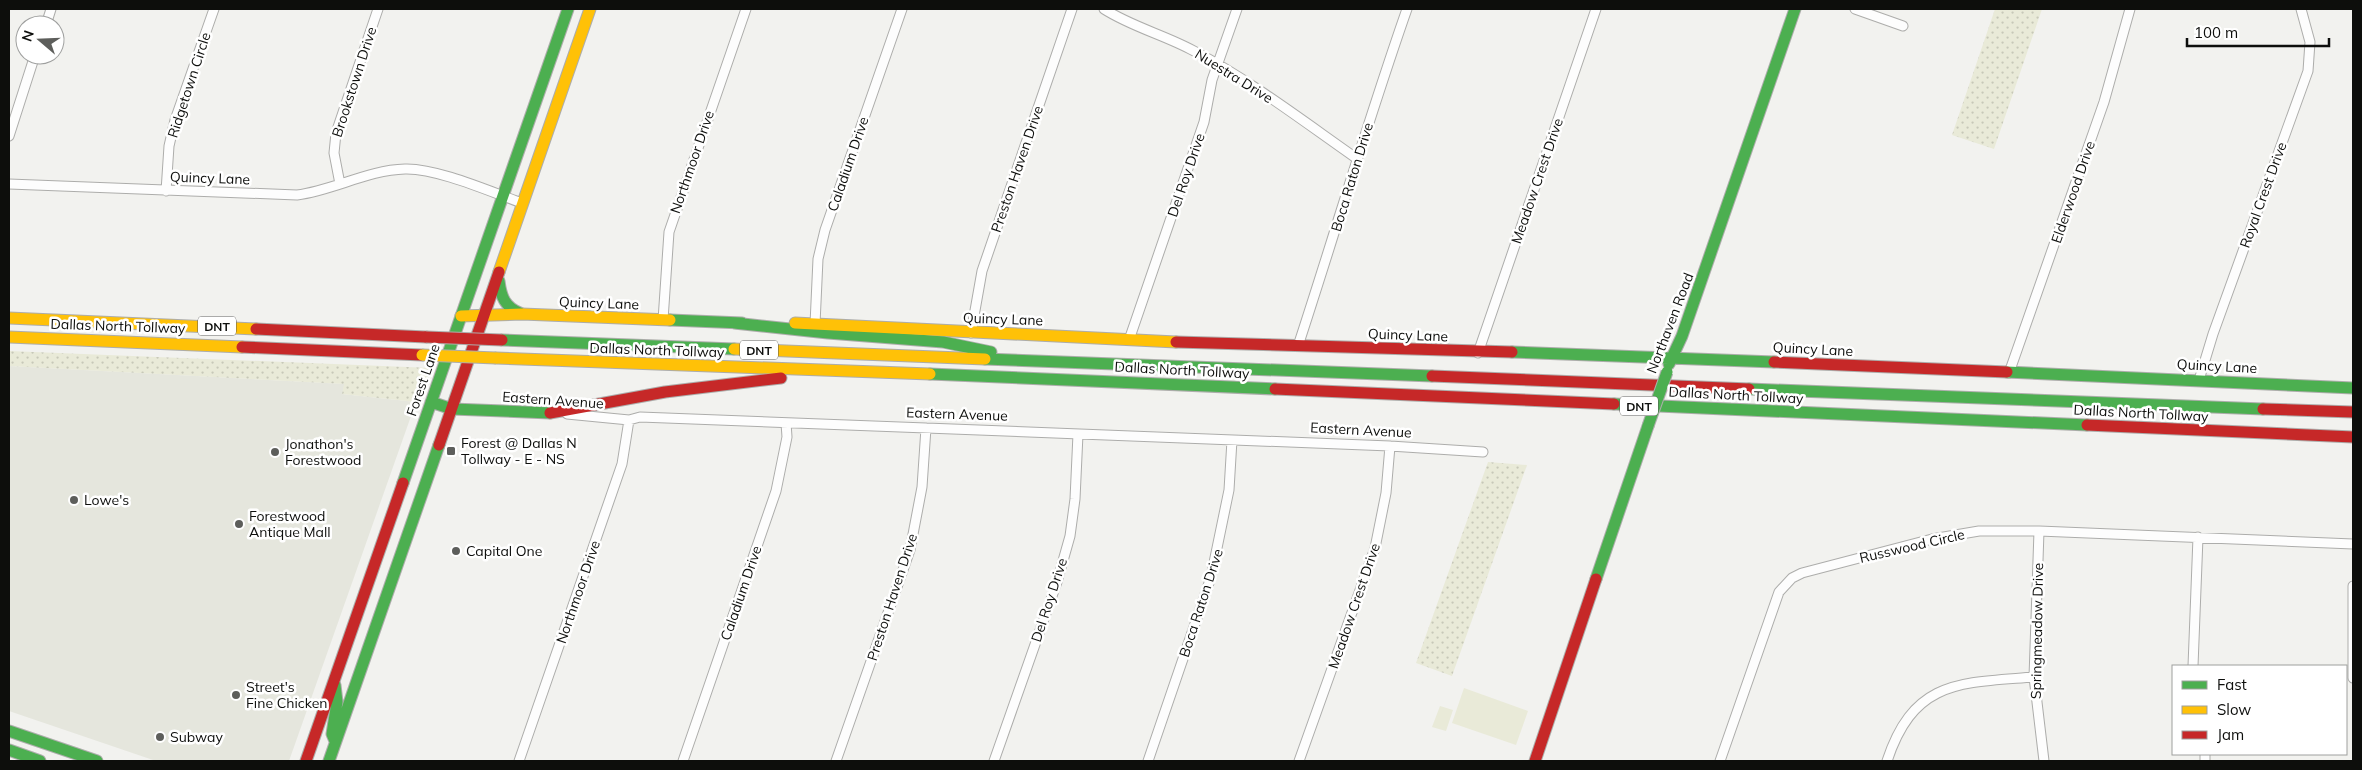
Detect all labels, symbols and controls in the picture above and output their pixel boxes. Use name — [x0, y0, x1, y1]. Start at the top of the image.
north arrow — [15, 15, 65, 65]
scale bar — [2187, 15, 2330, 47]
text: 100 m — [2194, 23, 2238, 42]
street label: Brookstown Drive — [328, 25, 380, 139]
text: N — [17, 28, 38, 44]
street label: Ridgetown Circle — [163, 30, 215, 140]
street label: Nuestra Drive — [1192, 45, 1276, 107]
street label: Preston Haven Drive — [987, 103, 1047, 235]
street label: Northmoor Drive — [666, 108, 718, 216]
street label: Caladium Drive — [823, 114, 873, 214]
street label: Meadow Crest Drive — [1507, 116, 1567, 246]
street label: Boca Raton Drive — [1327, 120, 1377, 234]
street label: Del Roy Drive — [1163, 131, 1209, 219]
street label: Elderwood Drive — [2047, 138, 2099, 246]
street label: Royal Crest Drive — [2235, 140, 2291, 250]
street label: Quincy Lane — [170, 168, 250, 188]
street label: Northaven Road — [1643, 270, 1697, 376]
street label: Quincy Lane — [559, 293, 639, 313]
street label: Quincy Lane — [963, 309, 1043, 329]
street label: Dallas North Tollway — [50, 315, 186, 337]
road number: DNT — [198, 316, 236, 336]
street label: Quincy Lane — [1368, 325, 1448, 345]
street label: Quincy Lane — [1772, 338, 1854, 360]
street label: Dallas North Tollway — [589, 339, 725, 361]
road number: DNT — [740, 340, 778, 360]
street label: Forest Lane — [402, 341, 444, 419]
street label: Quincy Lane — [2176, 355, 2258, 377]
street label: Dallas North Tollway — [1114, 357, 1250, 383]
street label: Dallas North Tollway — [1668, 382, 1804, 408]
street label: Eastern Avenue — [502, 387, 604, 413]
road number: DNT — [1620, 396, 1658, 416]
street label: Dallas North Tollway — [2073, 400, 2209, 426]
street label: Eastern Avenue — [906, 403, 1008, 425]
street label: Eastern Avenue — [1310, 418, 1412, 442]
place label: Forest @ Dallas N Tollway - E - NS — [461, 434, 577, 468]
place label: Jonathon's Forestwood — [285, 435, 362, 469]
marker: Forest @ Dallas N Tollway - E - NS — [445, 445, 457, 457]
marker: Jonathon's Forestwood — [269, 446, 281, 458]
place label: Lowe's — [84, 491, 129, 509]
marker: Lowe's — [68, 494, 80, 506]
place label: Forestwood Antique Mall — [249, 507, 331, 541]
marker: Forestwood Antique Mall — [233, 518, 245, 530]
street label: Russwood Circle — [1858, 525, 1966, 567]
street label: Preston Haven Drive — [863, 531, 921, 663]
street label: Northmoor Drive — [552, 538, 604, 646]
street label: Meadow Crest Drive — [1324, 541, 1384, 671]
place label: Capital One — [466, 542, 542, 560]
street label: Caladium Drive — [716, 543, 766, 643]
marker: Capital One — [450, 545, 462, 557]
street label: Boca Raton Drive — [1175, 546, 1227, 660]
street label: Del Roy Drive — [1027, 556, 1071, 644]
street label: Springmeadow Drive — [2027, 563, 2047, 699]
legend — [2172, 665, 2347, 755]
text: Fast — [2217, 675, 2247, 694]
place label: Street's Fine Chicken — [246, 678, 328, 712]
marker: Street's Fine Chicken — [230, 689, 242, 701]
text: Slow — [2217, 700, 2251, 719]
text: Jam — [2217, 725, 2244, 744]
place label: Subway — [170, 728, 223, 746]
marker: Subway — [154, 731, 166, 743]

